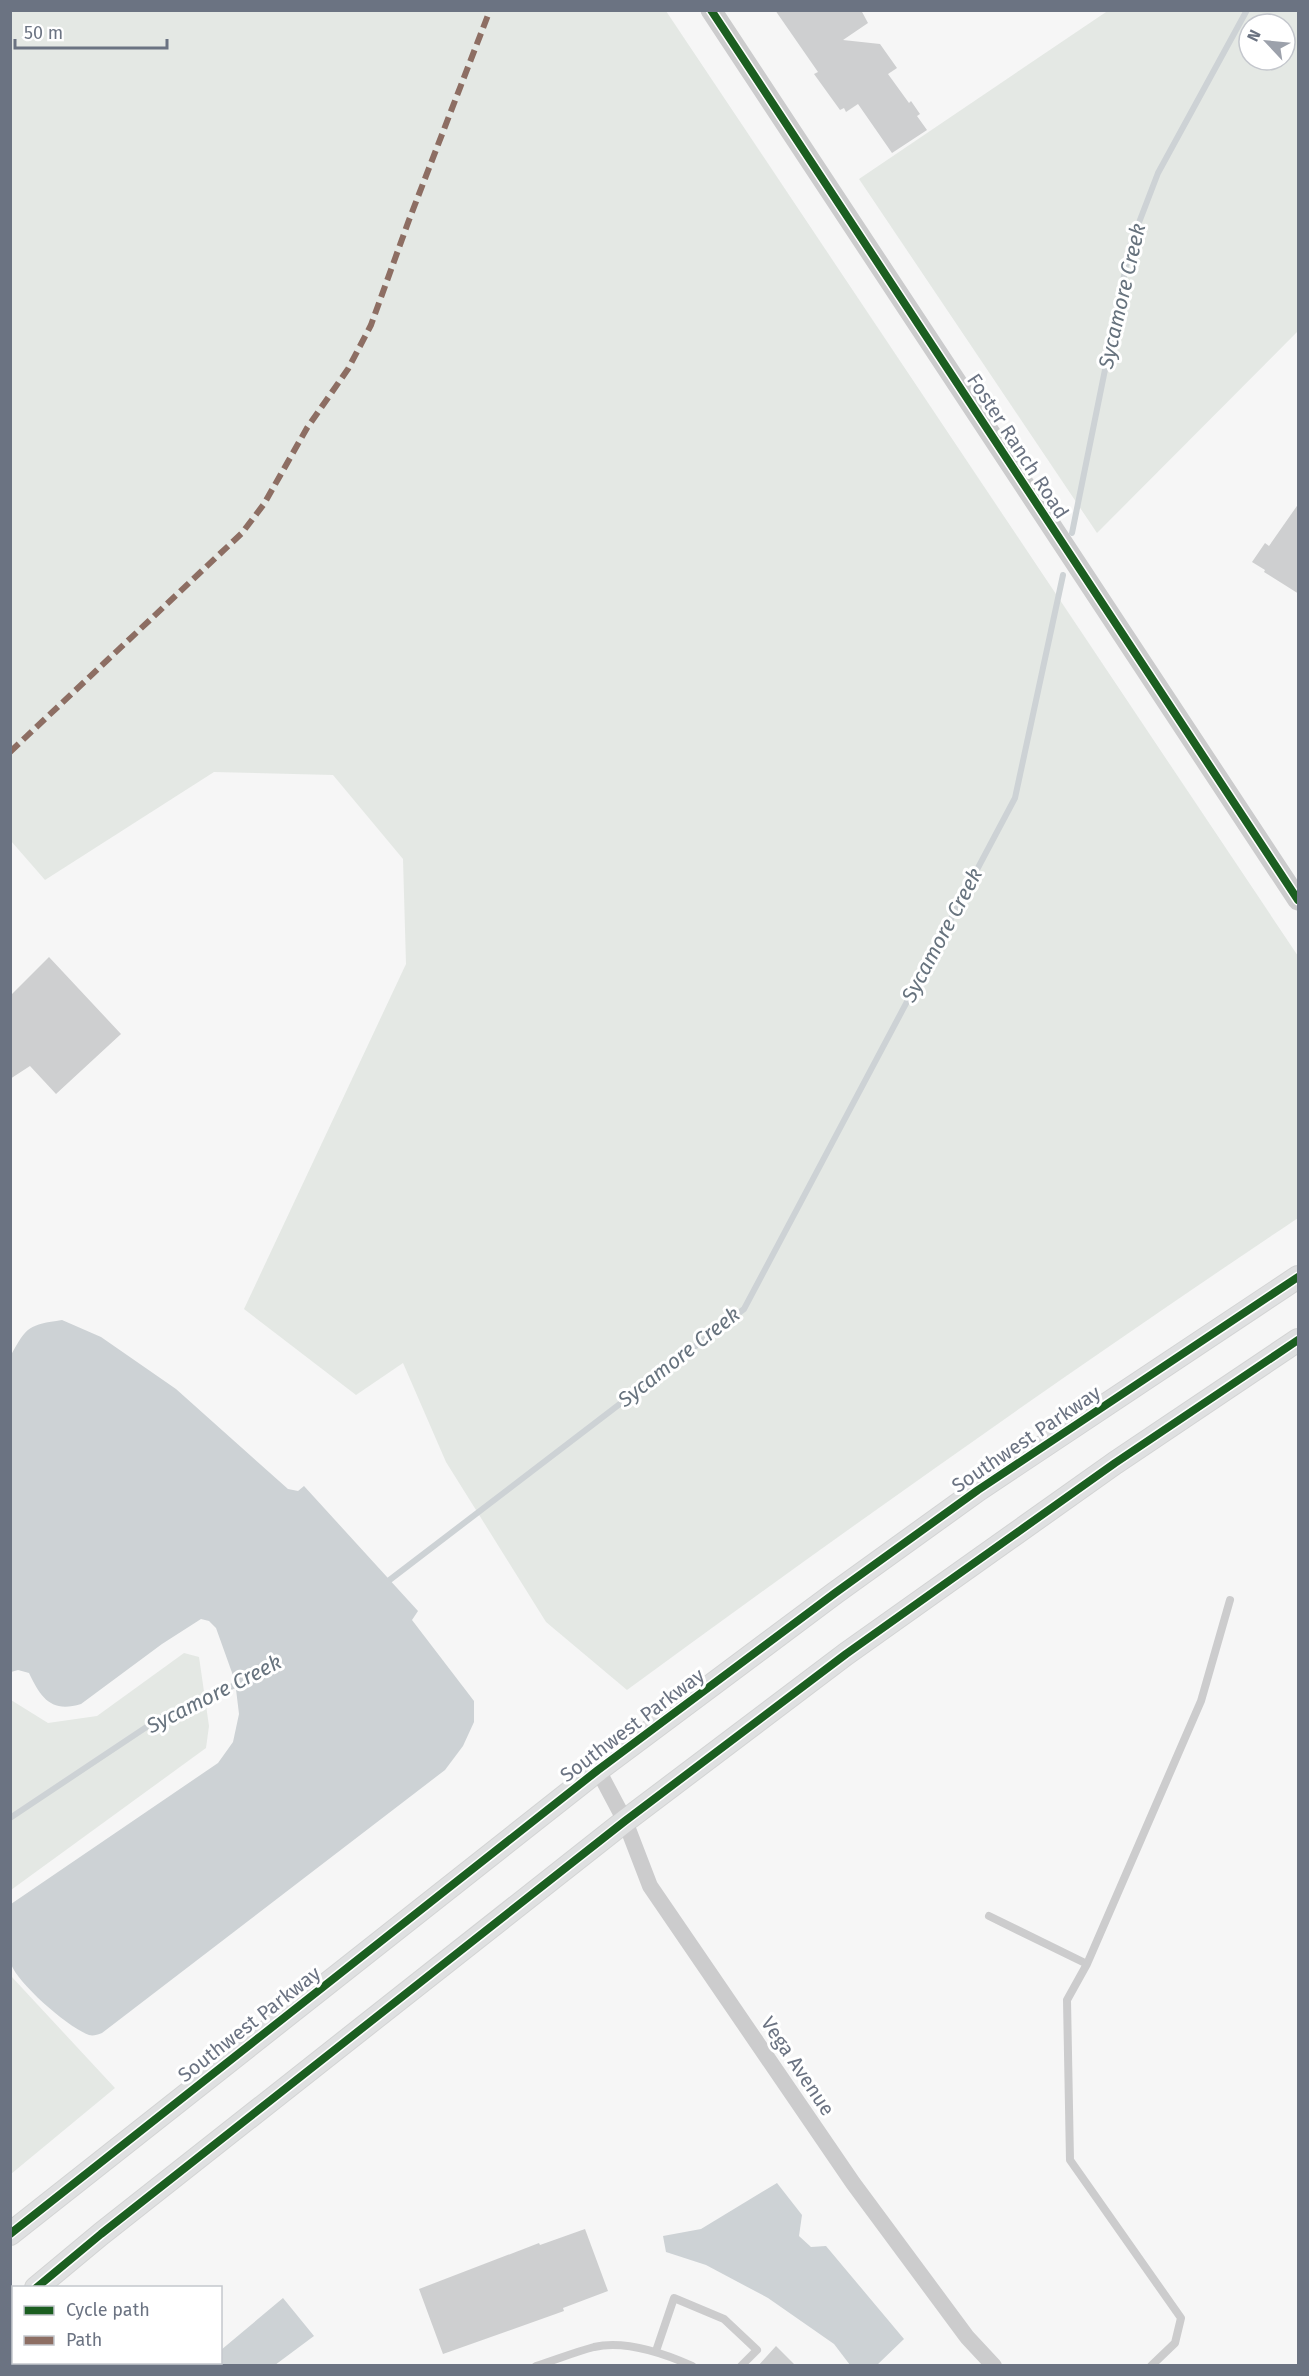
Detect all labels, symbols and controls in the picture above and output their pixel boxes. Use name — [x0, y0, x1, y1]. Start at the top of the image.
scale bar — [15, 12, 166, 50]
north arrow — [1237, 12, 1297, 72]
text: 50 m — [24, 22, 63, 44]
text: N — [1243, 27, 1265, 45]
water label: Sycamore Creek — [1092, 221, 1151, 372]
street label: Foster Ranch Road — [962, 369, 1074, 523]
water label: Sycamore Creek — [895, 864, 988, 1007]
water label: Sycamore Creek — [612, 1301, 745, 1413]
street label: Southwest Parkway — [947, 1380, 1105, 1498]
water label: Sycamore Creek — [141, 1649, 286, 1740]
street label: Southwest Parkway — [555, 1663, 709, 1787]
street label: Southwest Parkway — [173, 1961, 325, 2087]
street label: Vega Avenue — [756, 2012, 840, 2120]
legend — [12, 2286, 222, 2364]
text: Cycle path — [66, 2299, 150, 2321]
text: Path — [66, 2329, 102, 2351]

